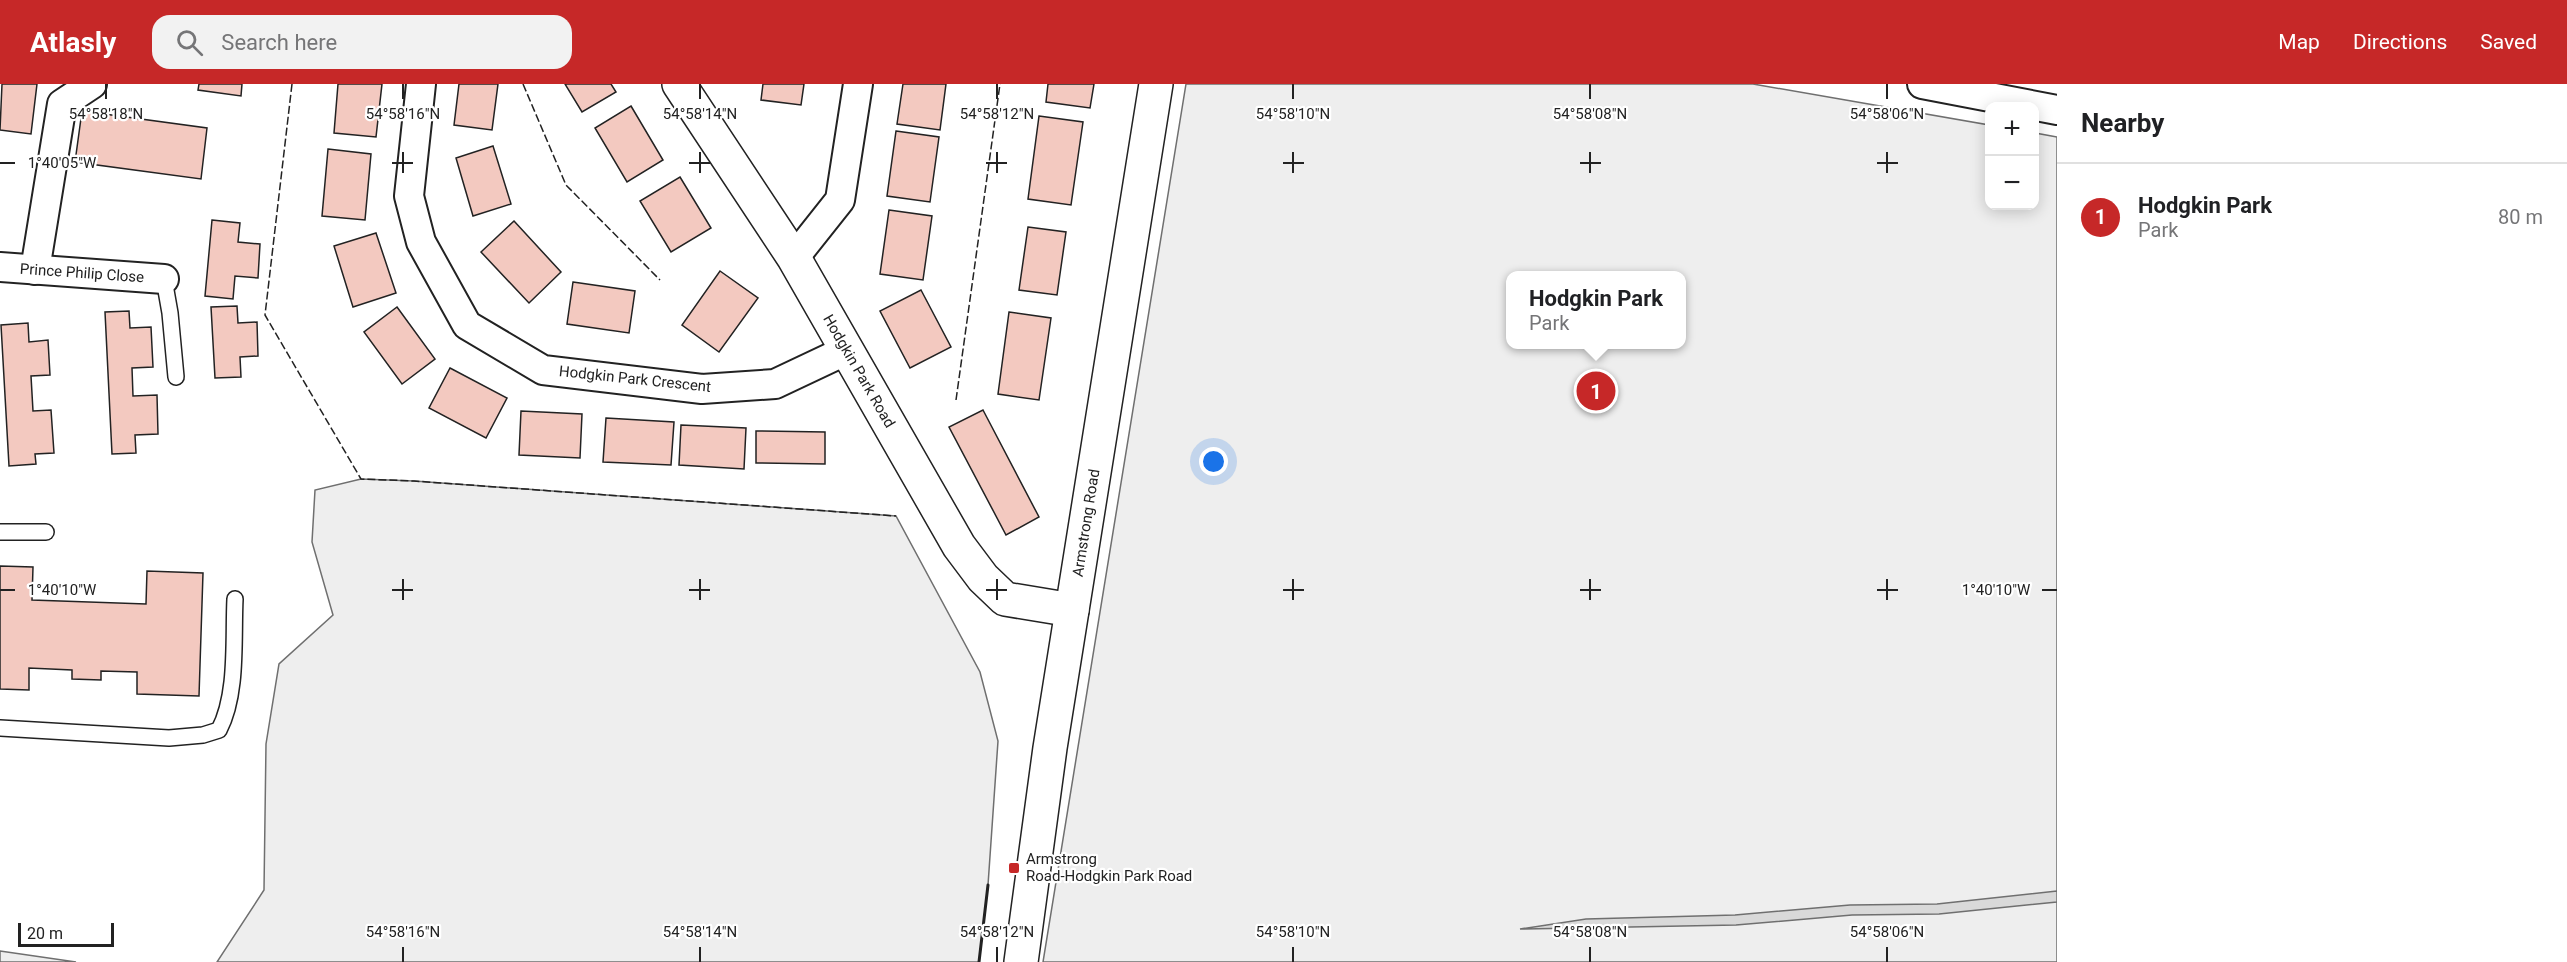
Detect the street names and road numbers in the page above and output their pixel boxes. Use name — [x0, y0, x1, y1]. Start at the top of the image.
street label: Prince Philip Close — [19, 260, 145, 286]
street label: Hodgkin Park Road — [819, 311, 899, 431]
street label: Hodgkin Park Crescent — [558, 362, 712, 396]
street label: Armstrong Road — [1069, 468, 1103, 578]

